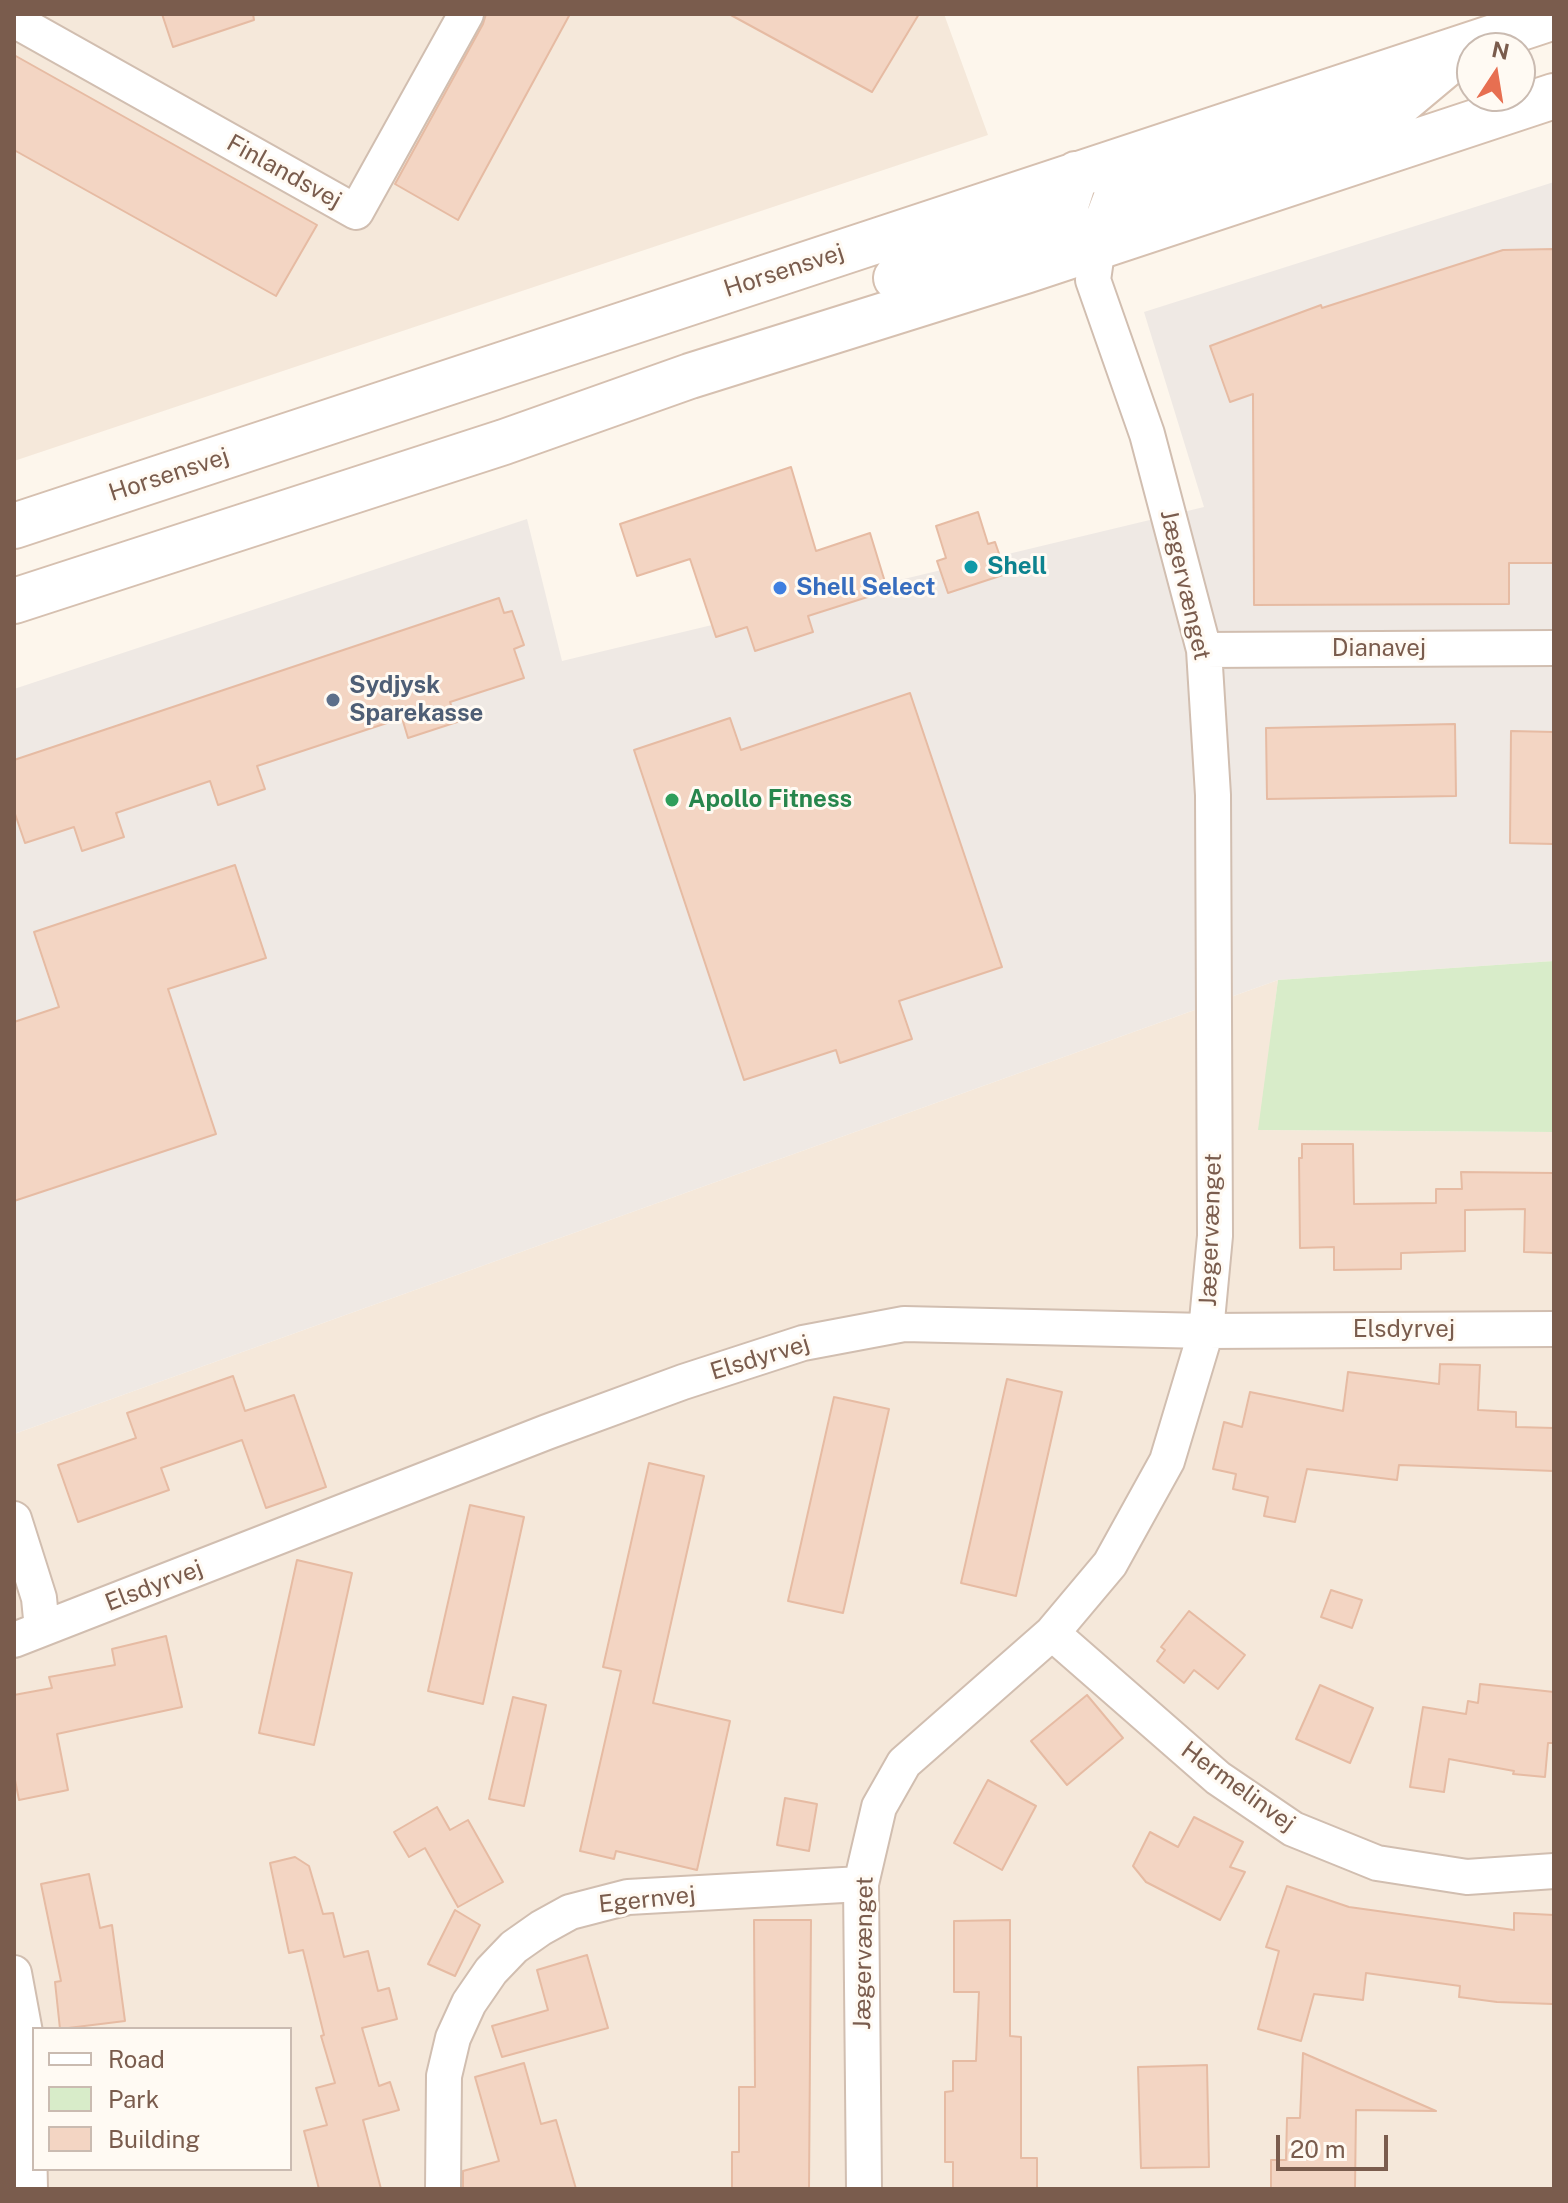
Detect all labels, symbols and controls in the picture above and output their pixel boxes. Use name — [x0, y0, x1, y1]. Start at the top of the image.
north arrow — [1456, 32, 1536, 112]
text: N — [1489, 36, 1512, 65]
street label: Finlandsvej — [222, 129, 346, 215]
street label: Horsensvej — [720, 238, 848, 304]
street label: Horsensvej — [105, 442, 233, 508]
street label: Jægervænget — [1154, 507, 1216, 663]
place label: Shell — [987, 553, 1047, 581]
marker: Shell — [962, 558, 980, 576]
place label: Shell Select — [796, 574, 936, 602]
marker: Shell Select — [771, 579, 789, 597]
street label: Dianavej — [1332, 635, 1426, 663]
place label: Sydjysk Sparekasse — [349, 672, 483, 728]
marker: Sydjysk Sparekasse — [324, 691, 342, 709]
place label: Apollo Fitness — [688, 786, 852, 814]
marker: Apollo Fitness — [663, 791, 681, 809]
street label: Jægervænget — [1194, 1153, 1228, 1307]
street label: Elsdyrvej — [1353, 1316, 1455, 1344]
street label: Elsdyrvej — [707, 1329, 813, 1387]
street label: Elsdyrvej — [101, 1554, 207, 1618]
street label: Hermelinvej — [1175, 1736, 1301, 1838]
street label: Jægervænget — [848, 1876, 880, 2030]
street label: Egernvej — [597, 1881, 697, 1919]
legend — [32, 2027, 292, 2171]
text: Road — [108, 2045, 165, 2073]
text: Park — [108, 2085, 159, 2113]
scale bar — [1280, 2119, 1392, 2169]
text: Building — [108, 2125, 200, 2153]
text: 20 m — [1290, 2135, 1346, 2163]

